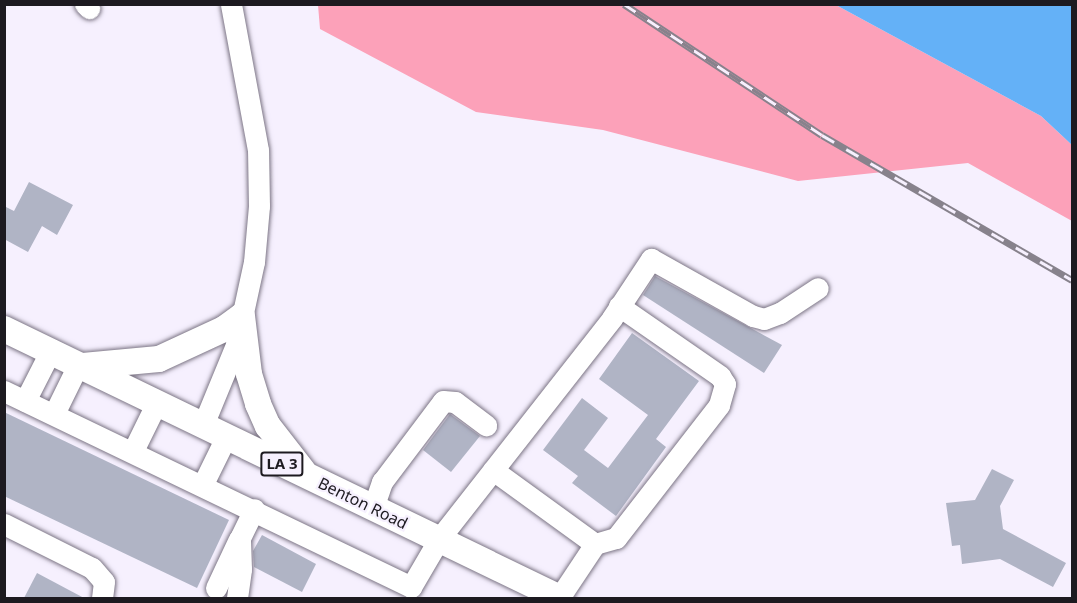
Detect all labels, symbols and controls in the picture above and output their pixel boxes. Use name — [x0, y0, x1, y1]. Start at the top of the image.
road number: LA 3 — [260, 452, 304, 476]
street label: Benton Road — [315, 473, 411, 533]

